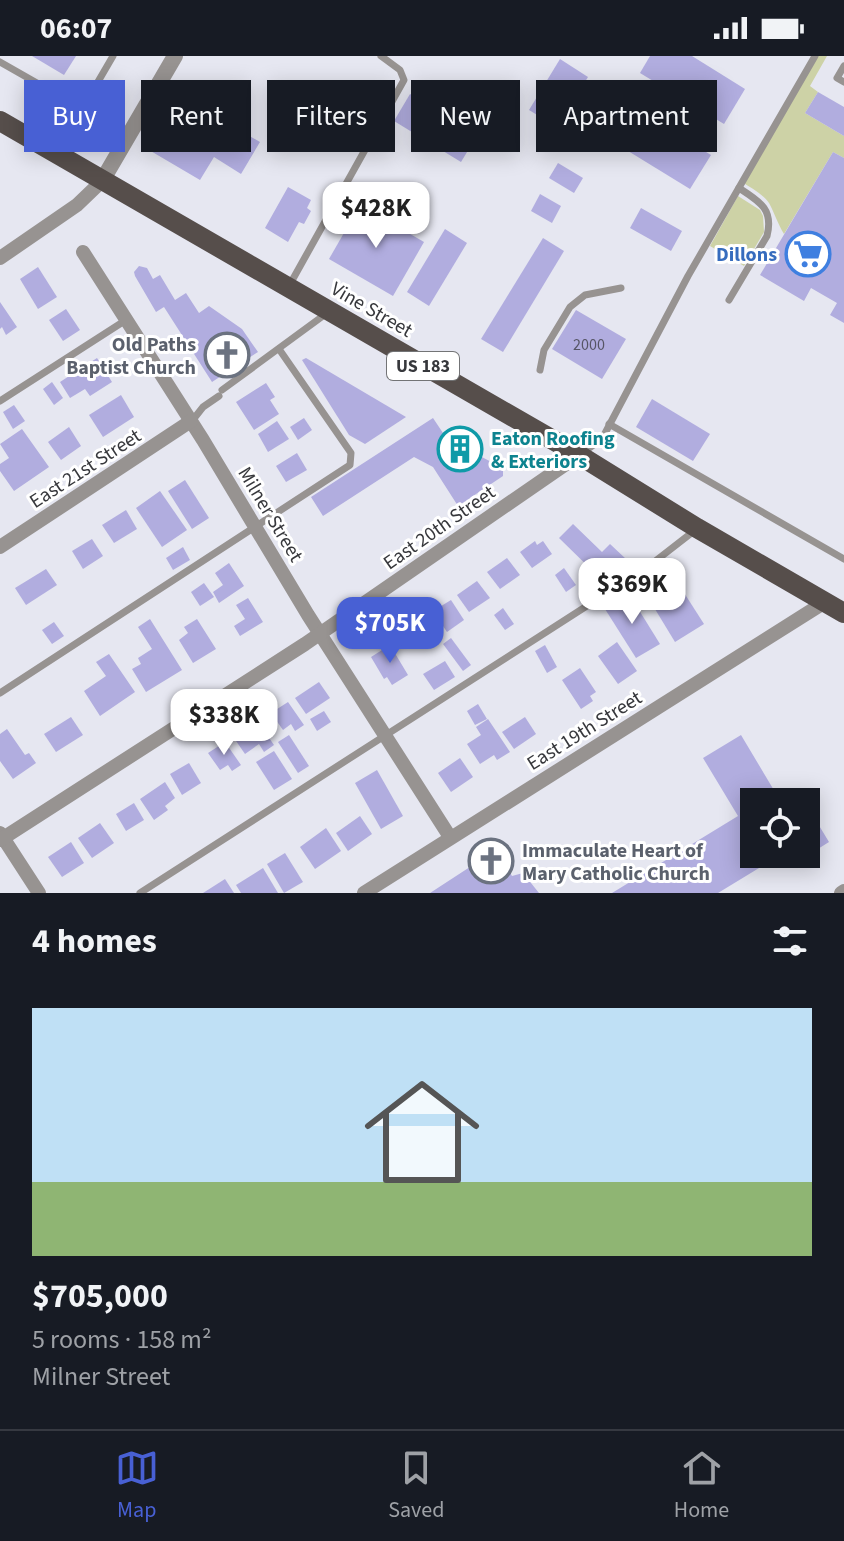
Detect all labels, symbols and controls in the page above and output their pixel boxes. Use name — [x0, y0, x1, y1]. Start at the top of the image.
text: 06:07 — [40, 7, 112, 50]
chip: Buy — [24, 80, 125, 152]
chip: Rent — [141, 80, 251, 152]
chip: Filters — [267, 80, 395, 152]
chip: New — [411, 80, 520, 152]
chip: Apartment — [536, 80, 717, 152]
pin: $428K — [320, 182, 432, 250]
text: $428K — [341, 189, 411, 226]
supermarket icon: Dillons — [784, 230, 832, 278]
place label: Dillons — [716, 241, 777, 269]
street label: Vine Street — [325, 275, 418, 345]
place label: Old Paths Baptist Church — [66, 331, 196, 382]
church icon: Old Paths Baptist Church — [203, 331, 251, 379]
house number: 2000 — [573, 334, 605, 356]
road number: US 183 — [387, 352, 459, 380]
street label: East 21st Street — [24, 422, 147, 515]
building icon: Eaton Roofing & Exteriors — [436, 425, 484, 473]
place label: Eaton Roofing & Exteriors — [491, 425, 615, 476]
street label: Milner Street — [231, 462, 310, 568]
street label: East 20th Street — [378, 479, 501, 577]
pin: $369K — [576, 558, 688, 626]
text: $369K — [597, 565, 667, 602]
pin: $705K — [334, 597, 446, 665]
text: $705K — [355, 604, 425, 641]
street label: East 19th Street — [522, 684, 648, 777]
pin: $338K — [168, 689, 280, 757]
text: $338K — [189, 696, 259, 733]
map controls — [740, 788, 820, 868]
button: locate — [740, 788, 820, 868]
church icon: Immaculate Heart of Mary Catholic Church — [467, 837, 515, 885]
place label: Immaculate Heart of Mary Catholic Church — [522, 837, 710, 888]
text: 4 homes — [32, 917, 157, 966]
icon: filters — [768, 919, 812, 963]
icon: home — [350, 1060, 494, 1204]
text: $705,000 — [32, 1272, 168, 1321]
text: 5 rooms · 158 m² — [32, 1321, 211, 1358]
text: Milner Street — [32, 1358, 170, 1395]
tab: Map — [115, 1446, 159, 1526]
tab: Saved — [388, 1446, 444, 1526]
tab: Home — [674, 1446, 729, 1526]

